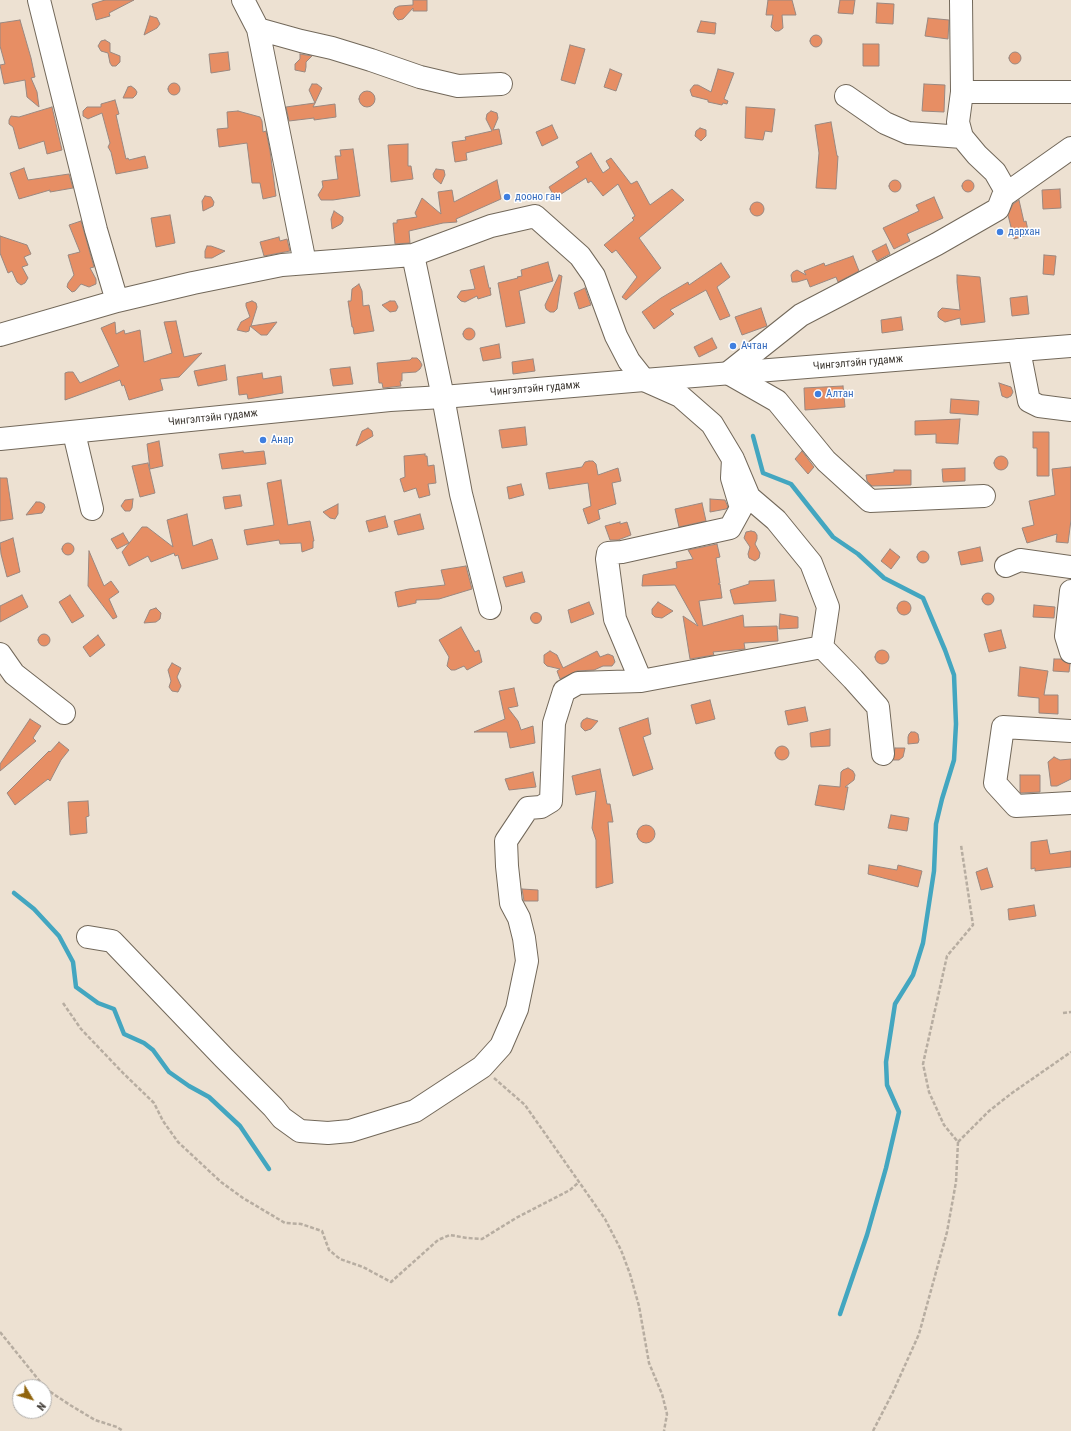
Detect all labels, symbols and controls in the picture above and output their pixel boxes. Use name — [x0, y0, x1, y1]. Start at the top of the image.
place label: дооно ган — [515, 190, 561, 204]
marker: дооно ган — [502, 192, 512, 202]
place label: дархан — [1008, 225, 1040, 239]
marker: дархан — [995, 227, 1005, 237]
place label: Ачтан — [741, 339, 767, 353]
marker: Ачтан — [728, 341, 738, 351]
street label: Чингэлтэйн гудамж — [813, 352, 903, 374]
street label: Чингэлтэйн гудамж — [490, 378, 580, 400]
place label: Алтан — [826, 387, 854, 401]
marker: Алтан — [813, 389, 823, 399]
street label: Чингэлтэйн гудамж — [167, 407, 259, 429]
place label: Анар — [271, 433, 294, 447]
marker: Анар — [258, 435, 268, 445]
north arrow — [12, 1379, 52, 1419]
text: N — [34, 1399, 48, 1413]

